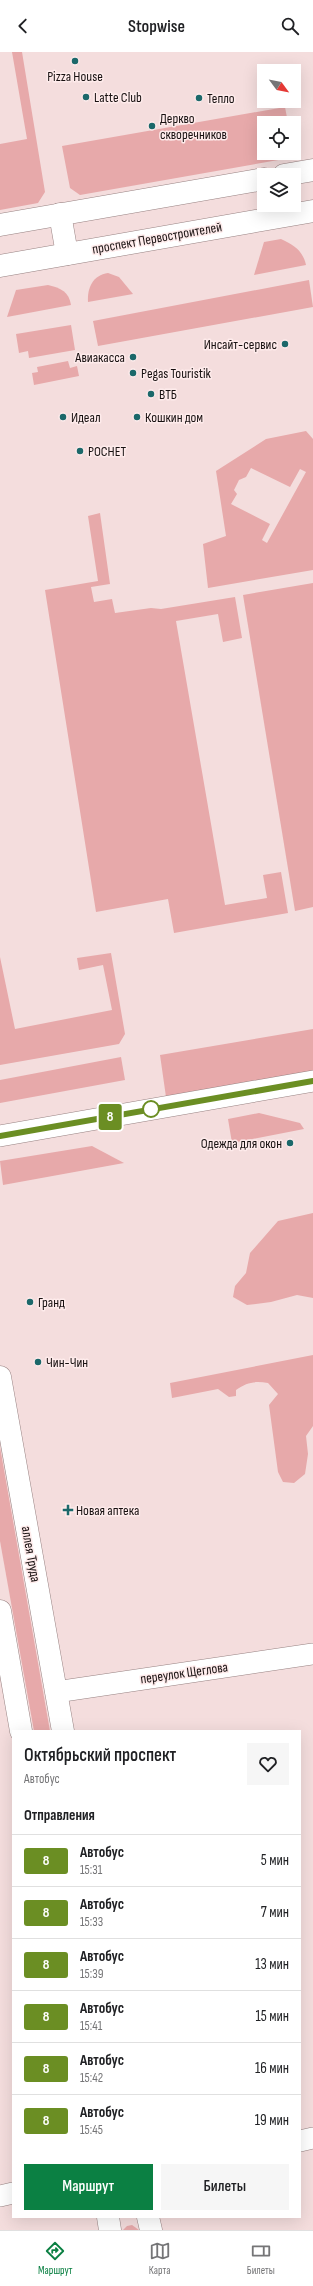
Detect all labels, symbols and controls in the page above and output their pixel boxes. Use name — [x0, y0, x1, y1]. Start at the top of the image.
icon: back — [12, 15, 34, 37]
icon: search — [279, 15, 301, 37]
text: Stopwise — [128, 16, 185, 37]
marker: Pizza House — [70, 56, 80, 66]
north arrow — [257, 64, 301, 108]
map controls — [257, 64, 301, 212]
place label: Pizza House — [47, 68, 103, 85]
place label: Latte Club — [94, 89, 142, 106]
place label: Тепло — [207, 90, 235, 107]
marker: Latte Club — [81, 92, 91, 102]
marker: Тепло — [194, 93, 204, 103]
place label: Деркво скворечников — [160, 110, 227, 143]
button: locate — [257, 116, 301, 160]
marker: Деркво скворечников — [147, 121, 157, 131]
button: layers — [257, 168, 301, 212]
street label: проспект Первостроителей — [91, 218, 223, 258]
place label: Инсайт-сервис — [204, 336, 277, 353]
marker: Инсайт-сервис — [280, 339, 290, 349]
place label: Авиакасса — [74, 349, 125, 366]
marker: Авиакасса — [128, 352, 138, 362]
place label: Pegas Touristik — [141, 365, 212, 382]
marker: Pegas Touristik — [128, 368, 138, 378]
place label: ВТБ — [159, 386, 177, 403]
marker: ВТБ — [146, 389, 156, 399]
place label: Идеал — [71, 409, 101, 426]
place label: Кошкин дом — [145, 409, 203, 426]
marker: Идеал — [58, 412, 68, 422]
marker: Кошкин дом — [132, 412, 142, 422]
place label: РОСНЕТ — [88, 443, 126, 460]
marker: РОСНЕТ — [75, 446, 85, 456]
unlabelled marker — [142, 1100, 160, 1118]
line badge: 8 — [97, 1104, 123, 1130]
text: 8 — [107, 1108, 113, 1125]
place label: Одежда для окон — [201, 1135, 282, 1152]
marker: Одежда для окон — [285, 1138, 295, 1148]
place label: Гранд — [38, 1294, 65, 1311]
marker: Гранд — [25, 1297, 35, 1307]
place label: Чин-Чин — [46, 1354, 88, 1371]
marker: Чин-Чин — [33, 1357, 43, 1367]
place label: Новая аптека — [76, 1502, 139, 1519]
marker: Новая аптека — [63, 1505, 73, 1515]
street label: аллея Труда — [18, 1525, 44, 1583]
street label: переулок Щеглова — [139, 1658, 229, 1688]
button: heart — [247, 1743, 289, 1785]
text: Октябрьский проспект — [24, 1744, 176, 1767]
text: Автобус — [24, 1771, 60, 1787]
text: Отправления — [24, 1806, 95, 1825]
text: Автобус — [80, 1843, 124, 1862]
text: 5 мин — [261, 1851, 289, 1870]
text: 8 — [43, 1852, 49, 1869]
text: 15:31 — [80, 1862, 102, 1878]
text: Автобус — [80, 1895, 124, 1914]
text: 7 мин — [261, 1903, 289, 1922]
text: 8 — [43, 1904, 49, 1921]
text: 15:33 — [80, 1914, 103, 1930]
text: Автобус — [80, 1947, 124, 1966]
text: 13 мин — [255, 1955, 289, 1974]
text: 8 — [43, 1956, 49, 1973]
text: 15:39 — [80, 1966, 103, 1982]
text: Автобус — [80, 1999, 124, 2018]
text: 15 мин — [255, 2007, 289, 2026]
text: 8 — [43, 2008, 49, 2025]
text: 15:41 — [80, 2018, 102, 2034]
text: Автобус — [80, 2051, 124, 2070]
text: 16 мин — [255, 2059, 289, 2078]
text: 8 — [43, 2060, 49, 2077]
text: 15:42 — [80, 2070, 103, 2086]
text: Автобус — [80, 2103, 124, 2122]
text: 19 мин — [255, 2111, 289, 2130]
text: 8 — [43, 2112, 49, 2129]
text: 15:45 — [80, 2122, 103, 2138]
button: Маршрут — [24, 2164, 153, 2210]
button: Билеты — [161, 2164, 289, 2210]
tab: Маршрут — [38, 2240, 73, 2277]
tab: Карта — [149, 2240, 171, 2277]
tab: Билеты — [247, 2240, 275, 2277]

